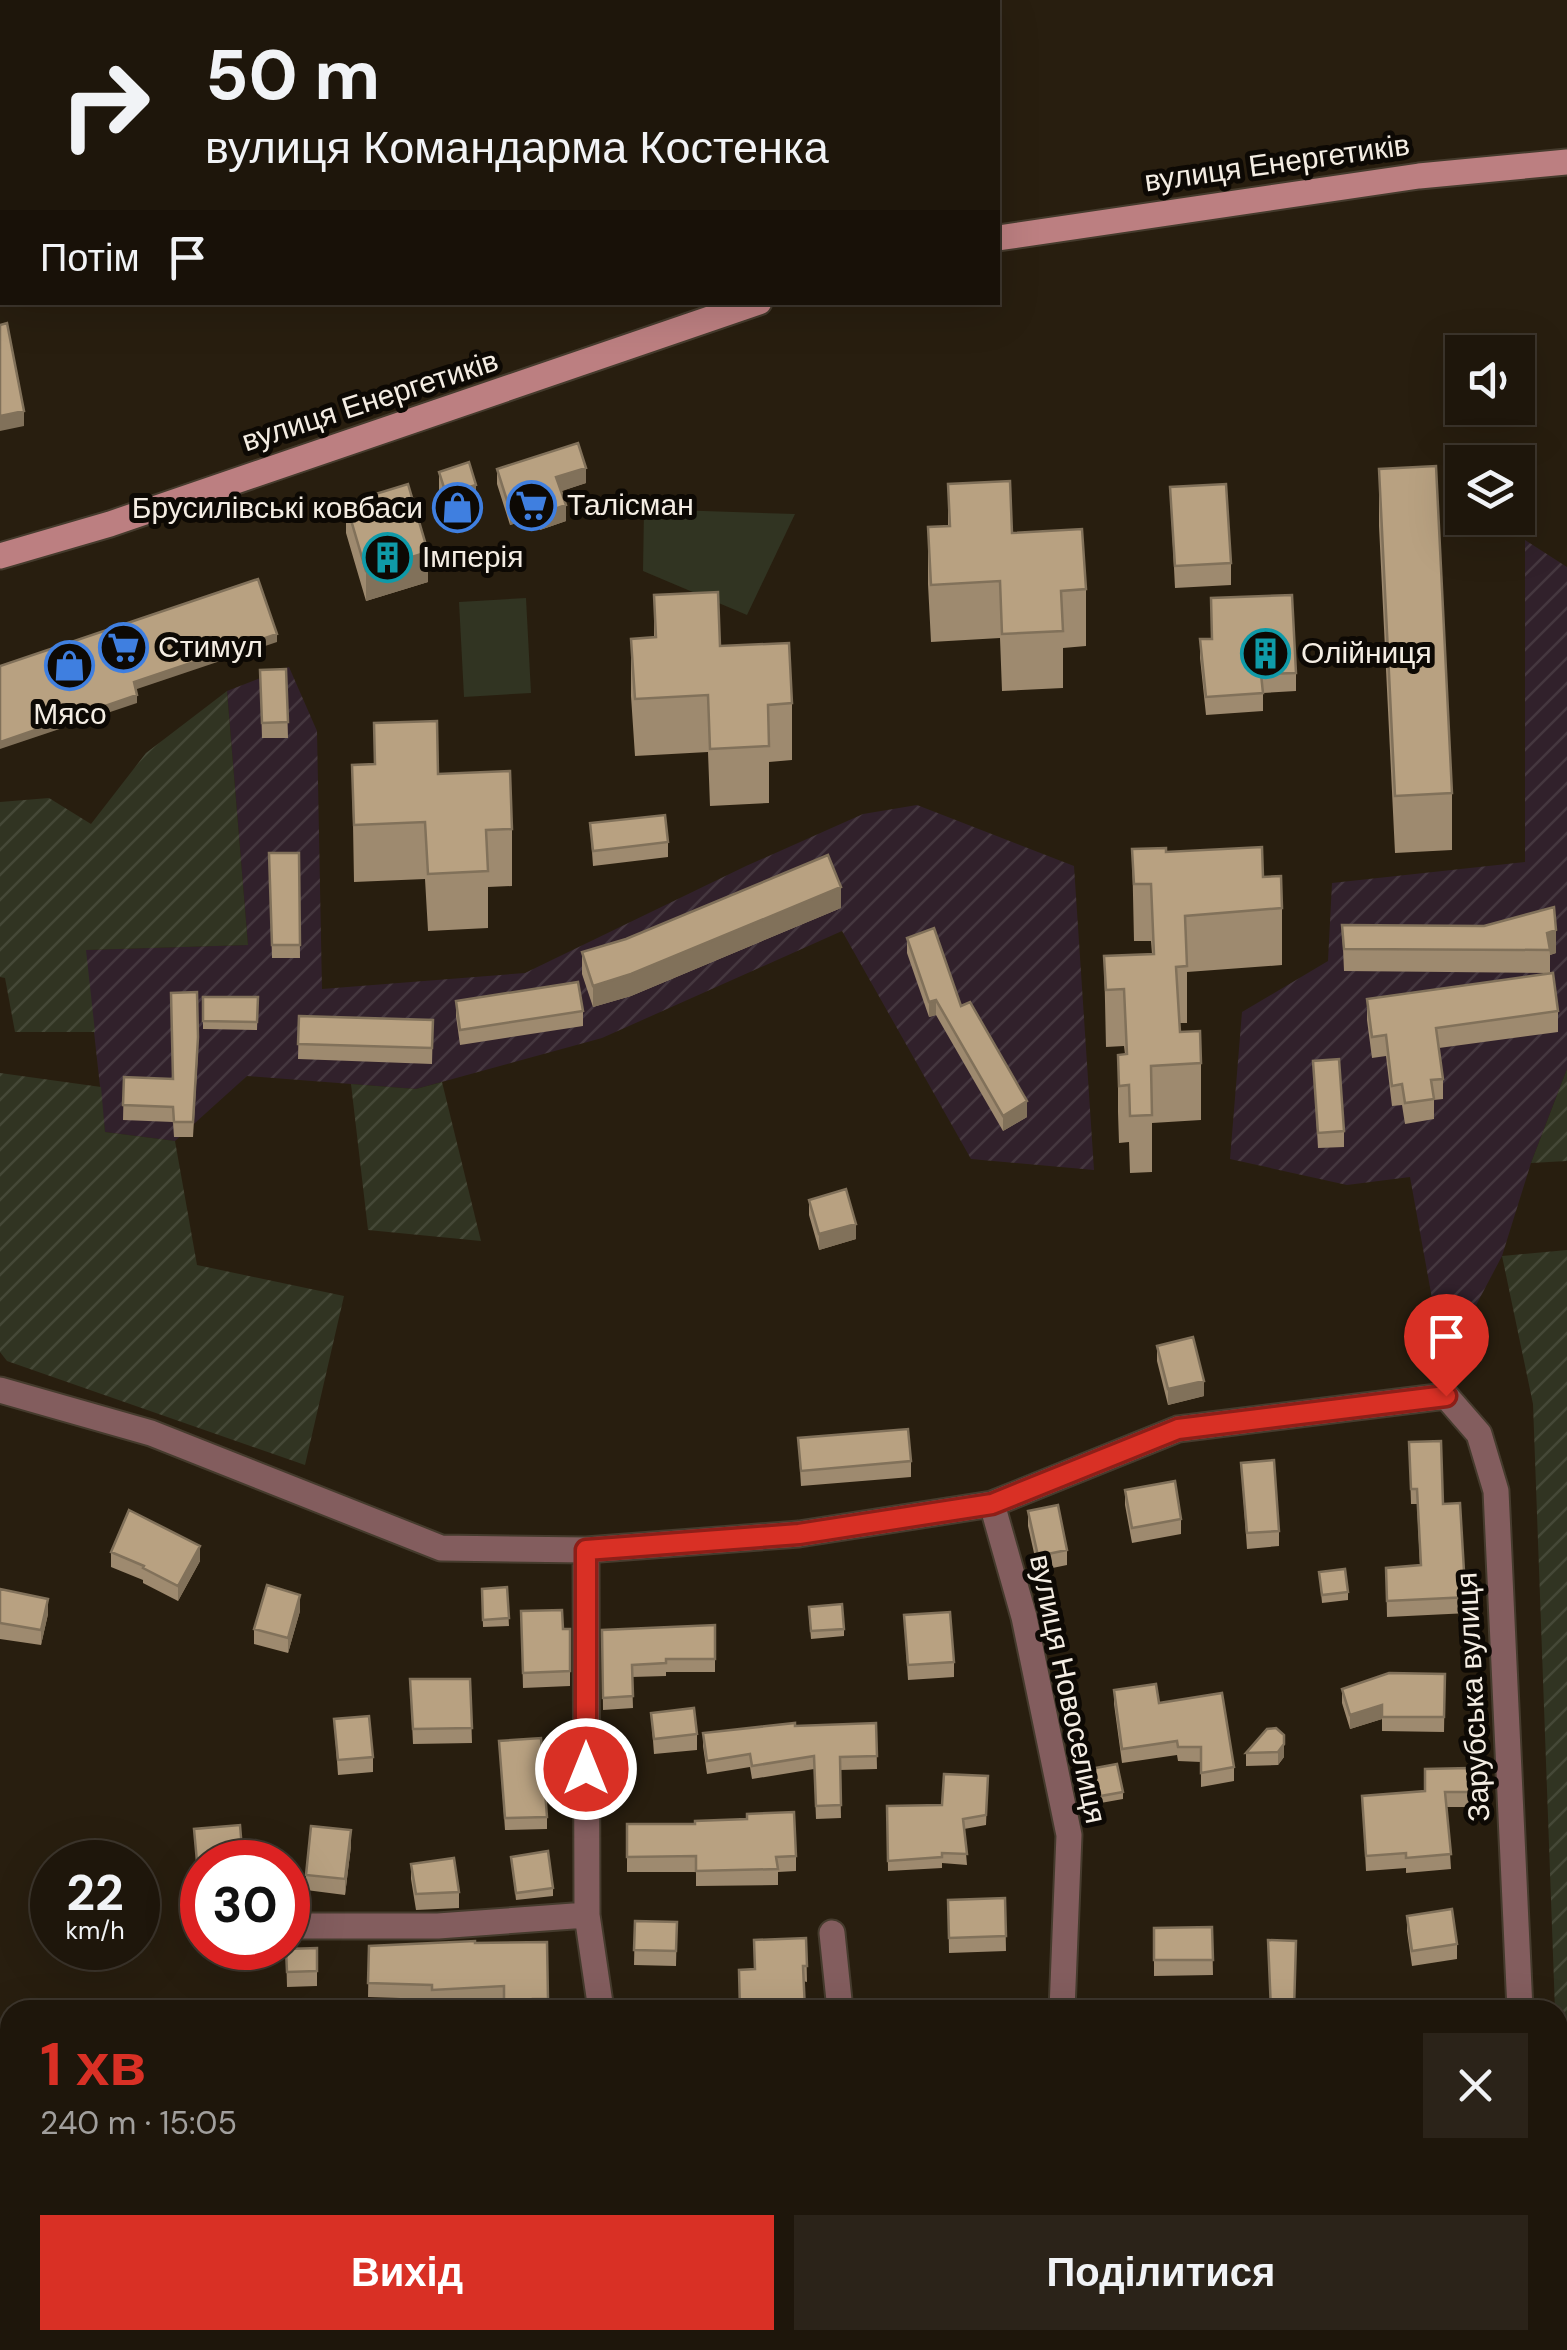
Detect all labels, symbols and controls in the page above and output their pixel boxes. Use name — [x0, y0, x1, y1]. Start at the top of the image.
text: 50 m — [205, 30, 380, 121]
icon: right — [40, 40, 170, 170]
text: вулиця Командарма Костенка — [205, 118, 829, 177]
street label: вулиця Енергетиків — [1142, 125, 1412, 200]
icon: arrive — [160, 230, 215, 285]
text: Потім — [40, 233, 140, 283]
map controls — [1445, 335, 1535, 535]
button: sound — [1445, 335, 1535, 425]
street label: вулиця Енергетиків — [237, 341, 503, 460]
button: layers — [1445, 445, 1535, 535]
supermarket icon: Талісман — [506, 479, 558, 531]
shop icon: Брусилівські ковбаси — [432, 482, 484, 534]
place label: Талісман — [567, 485, 694, 524]
place label: Брусилівські ковбаси — [132, 488, 423, 527]
building icon: Імперія — [361, 531, 413, 583]
place label: Імперія — [422, 537, 523, 576]
supermarket icon: Стимул — [97, 621, 149, 673]
place label: Стимул — [158, 627, 263, 666]
building icon: Олійниця — [1240, 627, 1292, 679]
place label: Олійниця — [1301, 633, 1432, 672]
shop icon: Мясо — [44, 639, 96, 691]
place label: Мясо — [33, 694, 107, 733]
pin — [1404, 1294, 1489, 1397]
icon: arrive — [1419, 1309, 1474, 1364]
street label: вулиця Новоселиця — [1021, 1551, 1116, 1827]
street label: Зарубська вулиця — [1446, 1571, 1499, 1823]
position arrow — [534, 1717, 638, 1821]
speed limit sign: 30 — [180, 1840, 310, 1970]
text: 22 — [66, 1860, 124, 1926]
text: km/h — [65, 1914, 125, 1947]
text: 1 хв — [40, 2025, 146, 2104]
button: close — [1423, 2033, 1528, 2138]
text: 240 m · 15:05 — [40, 2102, 237, 2144]
button: Вихід — [40, 2215, 774, 2330]
button: Поділитися — [794, 2215, 1528, 2330]

